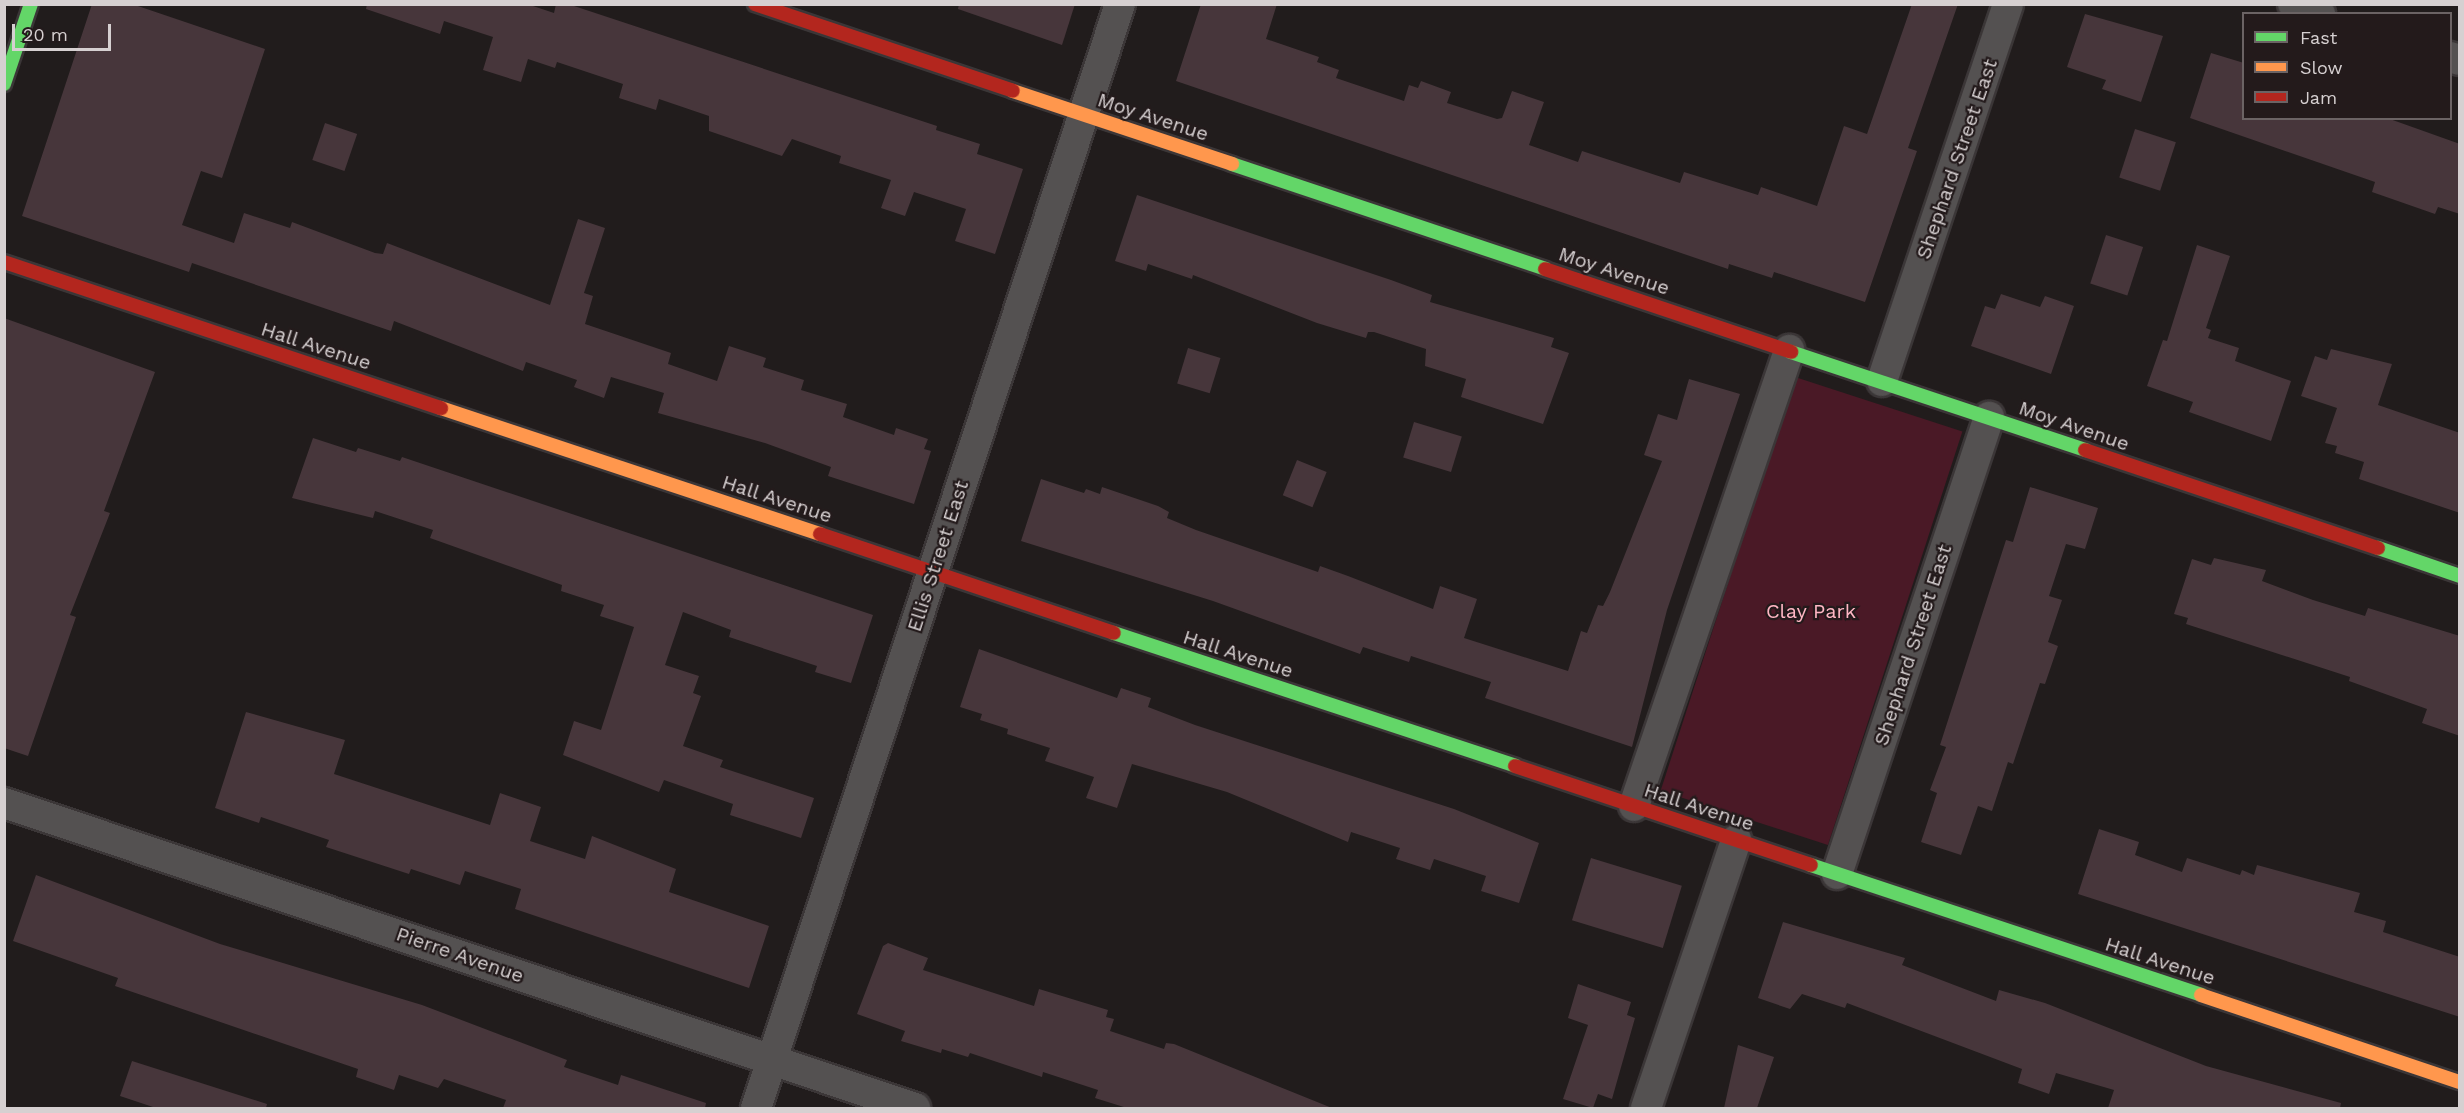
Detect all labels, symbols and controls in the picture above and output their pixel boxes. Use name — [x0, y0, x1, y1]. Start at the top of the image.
scale bar — [15, 12, 114, 50]
legend — [2242, 12, 2452, 120]
text: 20 m — [23, 24, 68, 45]
text: Fast — [2300, 27, 2337, 48]
street label: Shephard Street East — [1911, 56, 2003, 262]
text: Slow — [2300, 57, 2343, 78]
text: Jam — [2300, 87, 2337, 108]
street label: Moy Avenue — [1094, 88, 1212, 146]
street label: Moy Avenue — [1555, 242, 1673, 300]
street label: Hall Avenue — [257, 317, 375, 375]
street label: Moy Avenue — [2015, 396, 2133, 456]
street label: Hall Avenue — [718, 470, 836, 528]
street label: Ellis Street East — [902, 477, 974, 635]
street label: Shephard Street East — [1869, 541, 1957, 749]
park label: Clay Park — [1766, 599, 1856, 623]
street label: Hall Avenue — [1179, 625, 1297, 683]
street label: Hall Avenue — [1640, 778, 1758, 836]
street label: Pierre Avenue — [393, 922, 527, 988]
street label: Hall Avenue — [2101, 932, 2219, 990]

